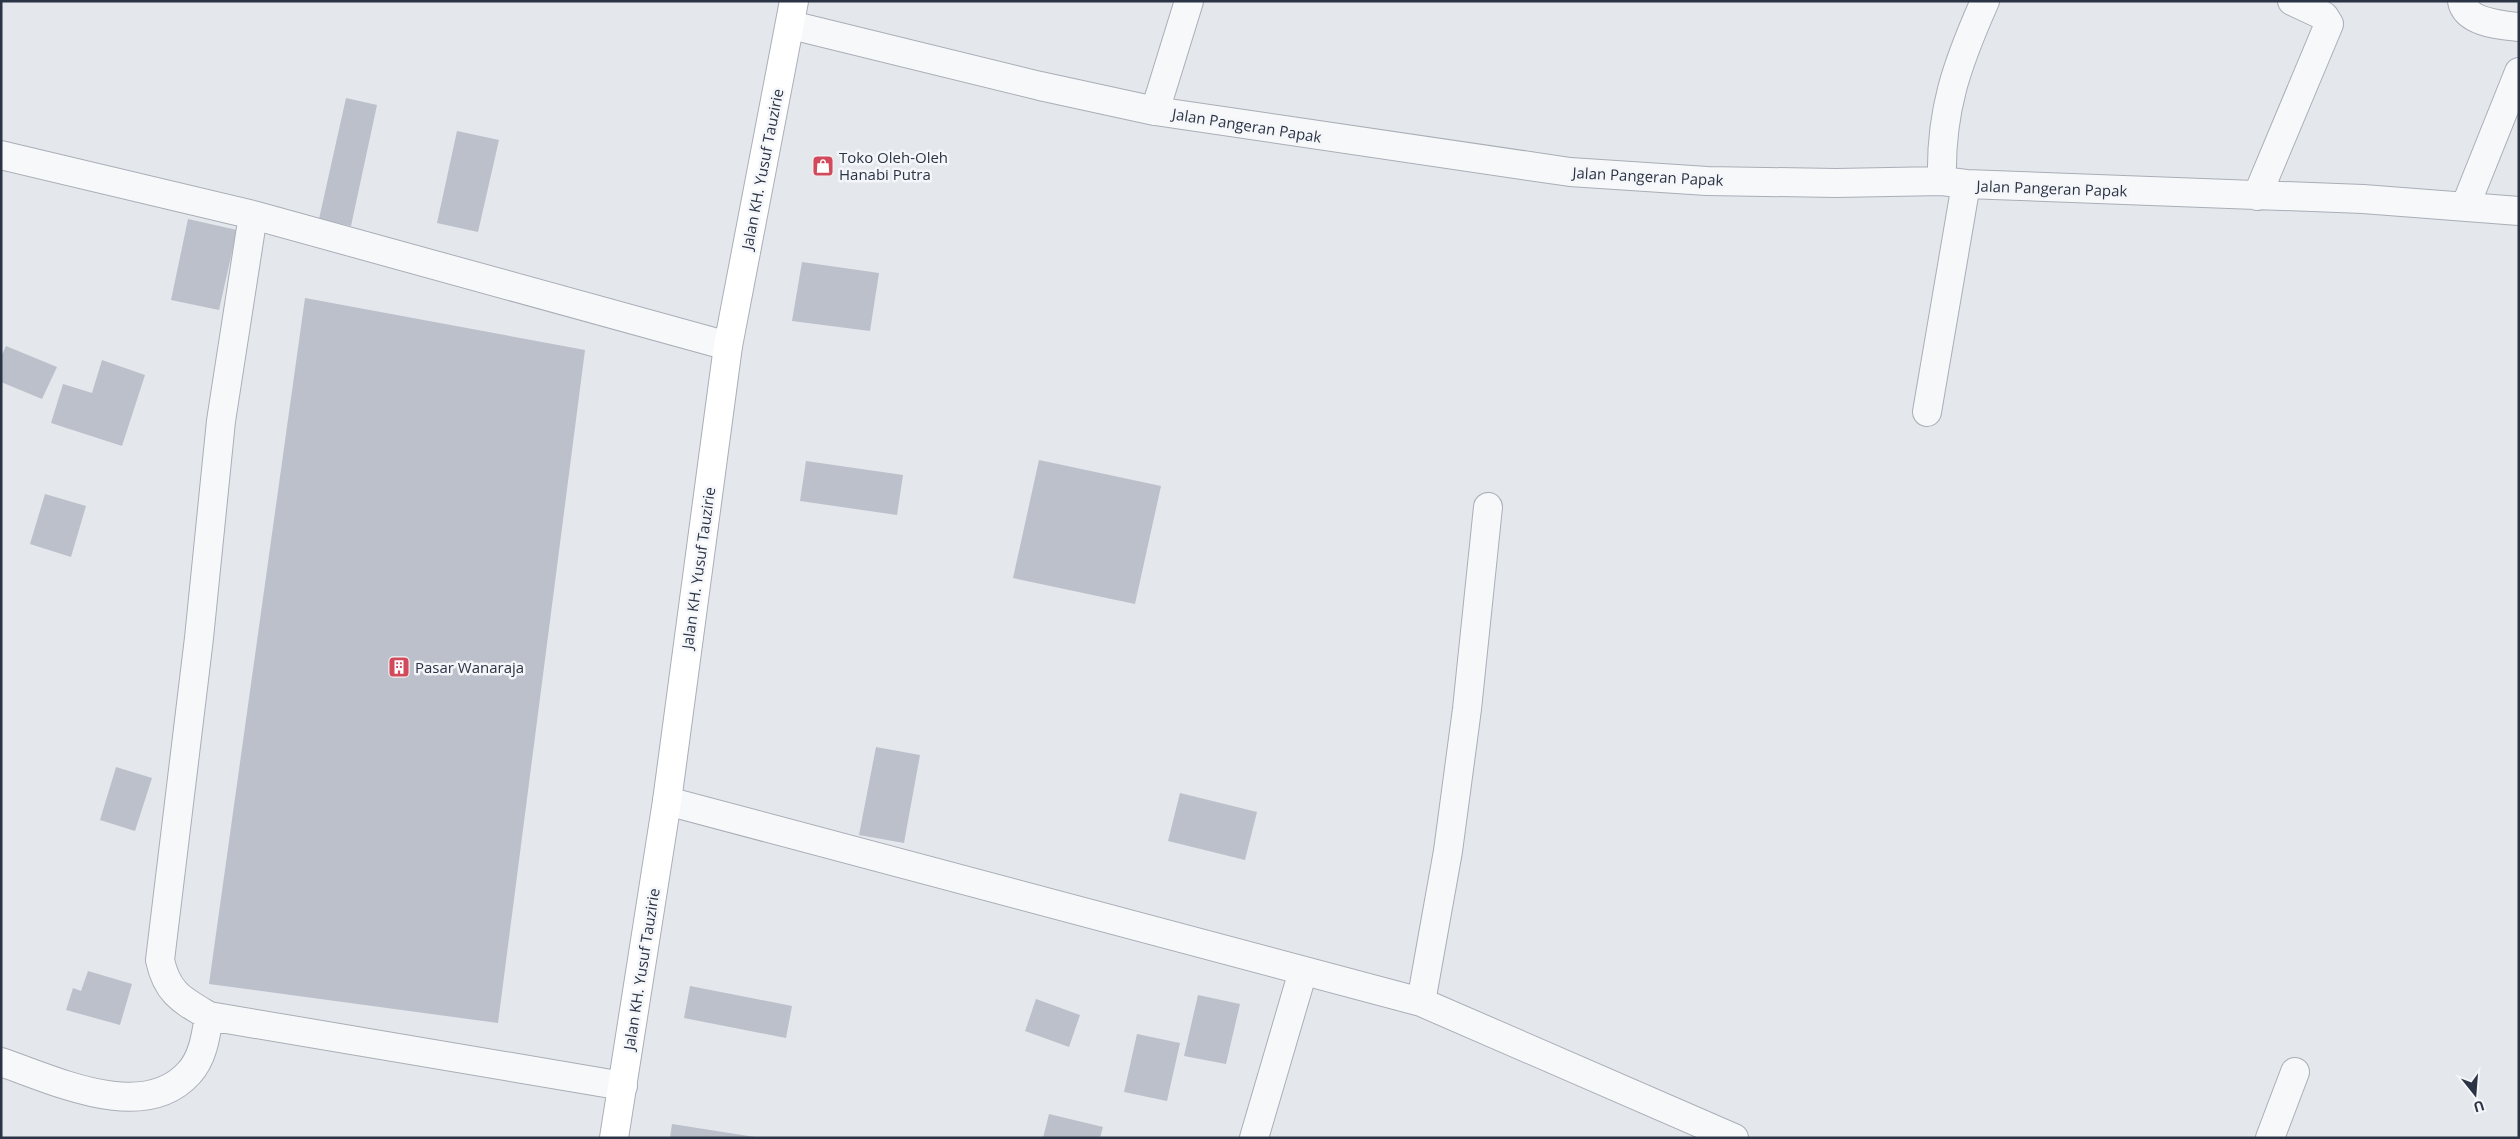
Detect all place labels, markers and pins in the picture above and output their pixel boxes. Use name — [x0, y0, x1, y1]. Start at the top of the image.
place label: Toko Oleh-Oleh Hanabi Putra — [839, 147, 948, 184]
shop icon: Toko Oleh-Oleh Hanabi Putra — [811, 154, 835, 178]
building icon: Pasar Wanaraja — [387, 655, 411, 679]
place label: Pasar Wanaraja — [415, 657, 524, 677]

